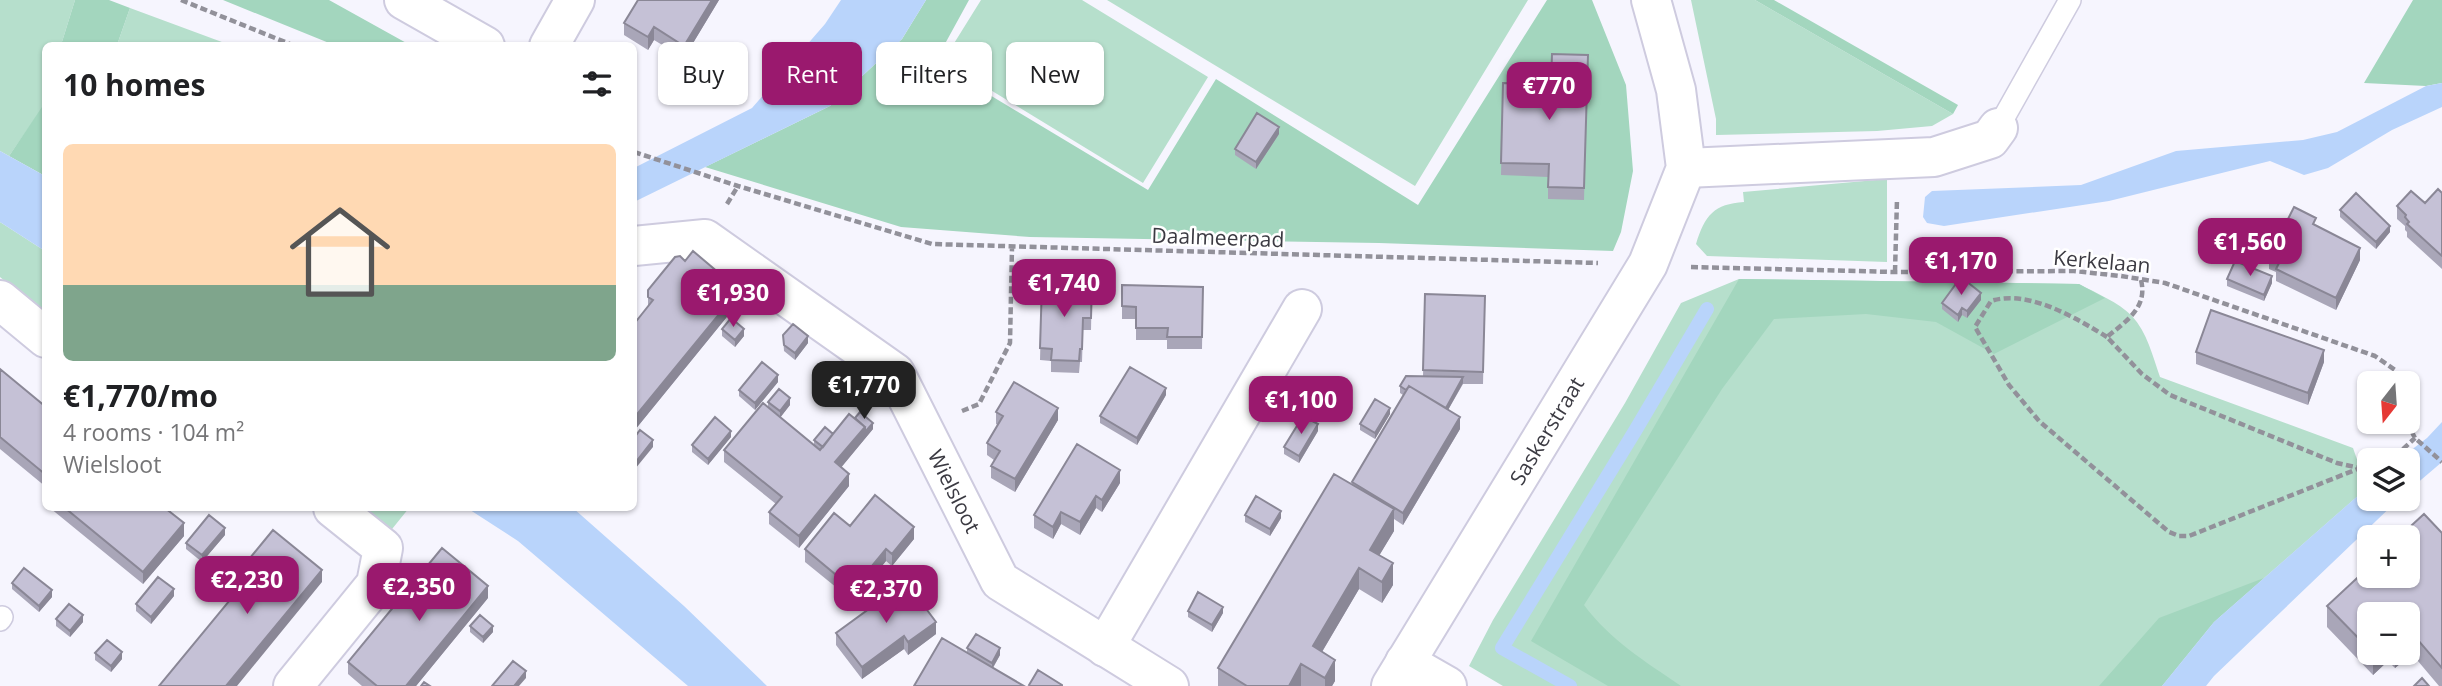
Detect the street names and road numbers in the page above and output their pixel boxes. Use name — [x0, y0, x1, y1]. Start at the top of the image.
street label: Daalmeerpad — [1151, 221, 1285, 253]
street label: Kerkelaan — [2052, 243, 2152, 279]
street label: Saskerstraat — [1503, 371, 1590, 490]
street label: Wielsloot — [922, 445, 987, 537]

